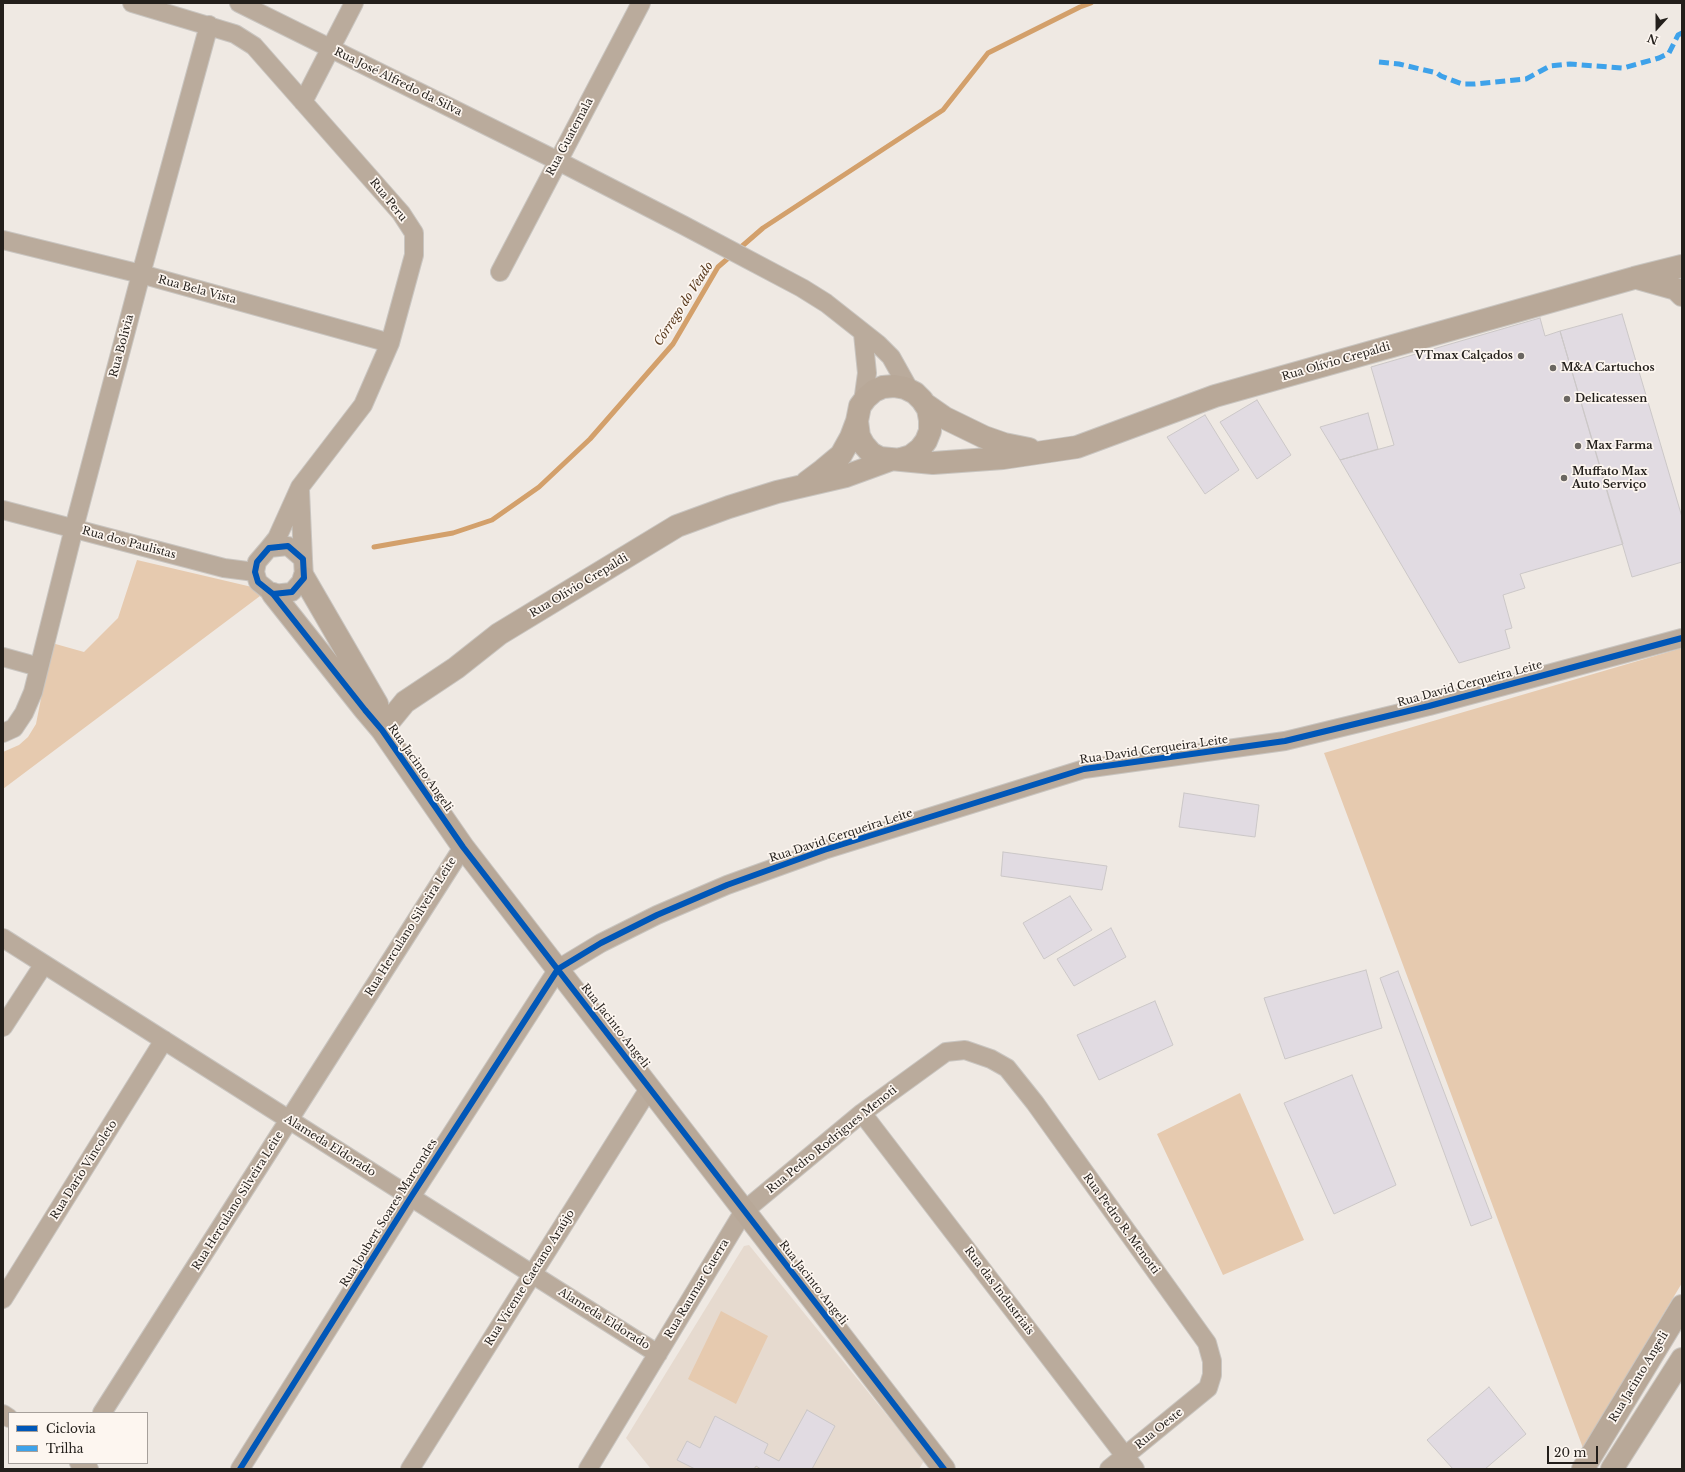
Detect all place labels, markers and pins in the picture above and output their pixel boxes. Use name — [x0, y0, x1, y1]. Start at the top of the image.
place label: VTmax Calçados — [1415, 349, 1513, 363]
marker: VTmax Calçados — [1516, 351, 1526, 361]
place label: M&A Cartuchos — [1561, 361, 1655, 375]
marker: M&A Cartuchos — [1548, 363, 1558, 373]
place label: Delicatessen — [1575, 392, 1647, 406]
marker: Delicatessen — [1562, 394, 1572, 404]
place label: Max Farma — [1586, 439, 1653, 453]
marker: Max Farma — [1573, 441, 1583, 451]
place label: Muffato Max Auto Serviço — [1572, 465, 1647, 491]
marker: Muffato Max Auto Serviço — [1559, 473, 1569, 483]

